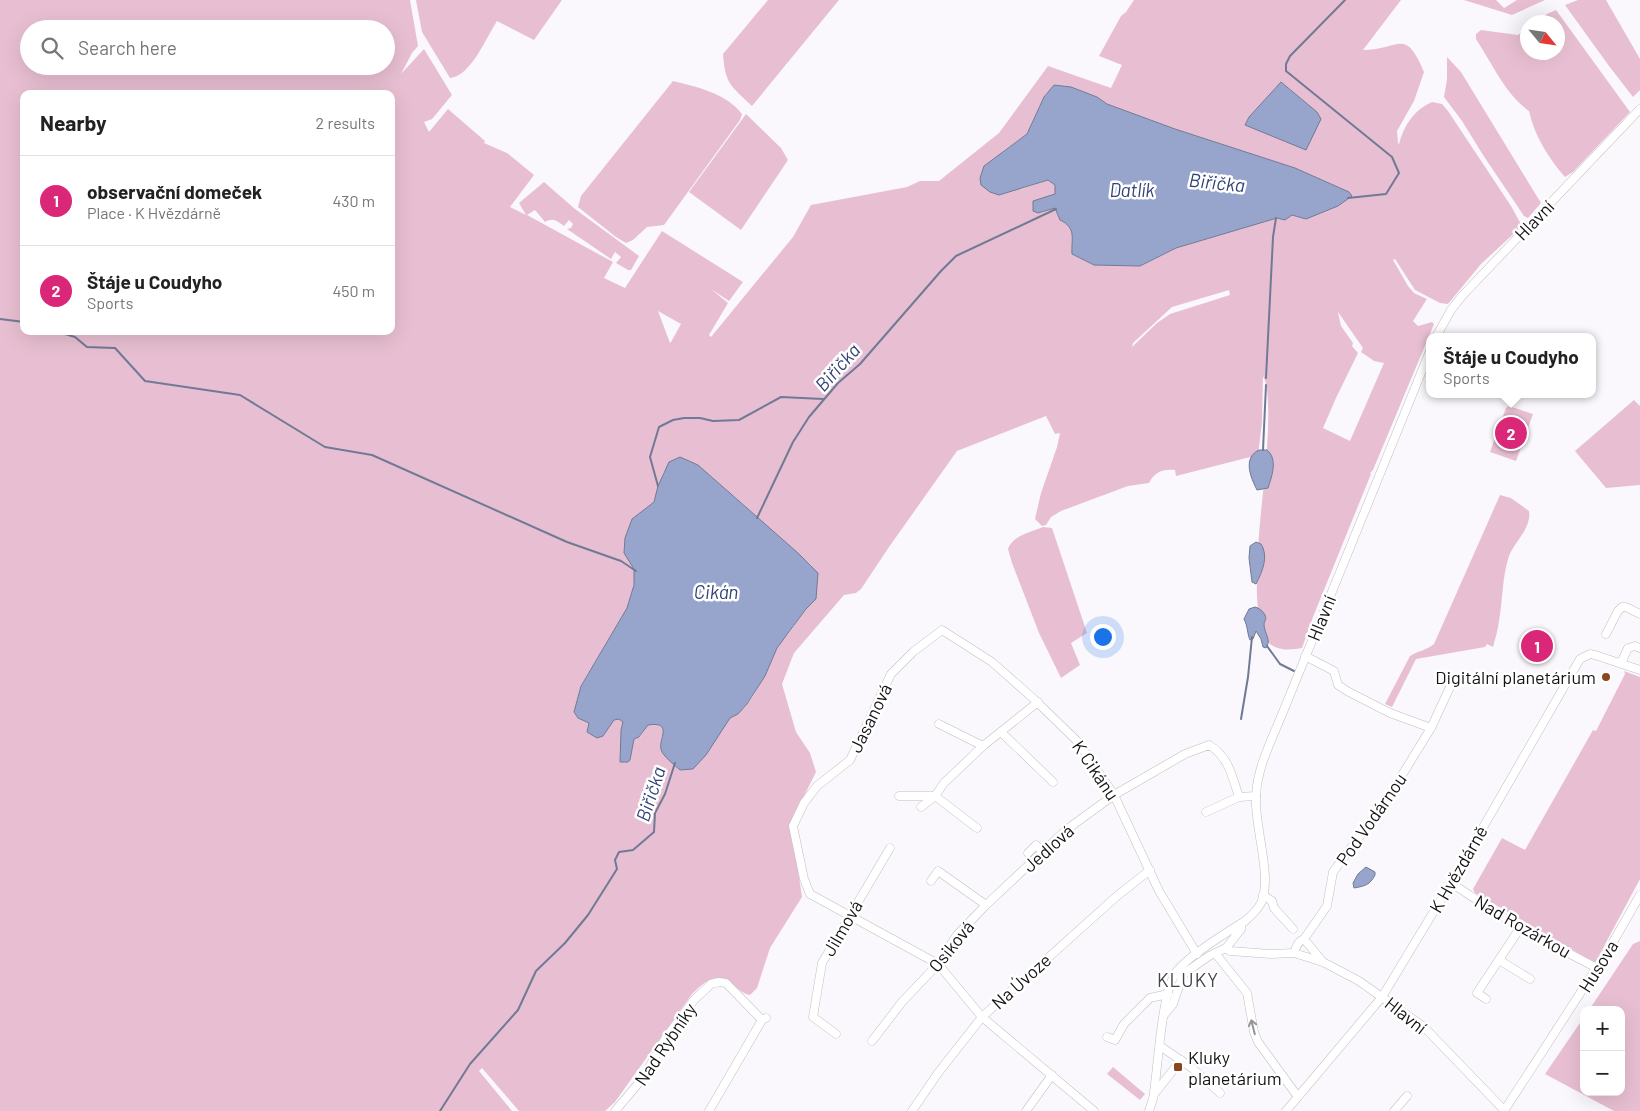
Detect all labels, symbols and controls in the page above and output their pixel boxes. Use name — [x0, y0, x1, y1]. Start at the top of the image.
north arrow — [1520, 15, 1565, 60]
search box — [20, 20, 395, 75]
icon: search — [38, 34, 66, 62]
text: Search here — [78, 36, 177, 59]
text: Nearby — [40, 110, 106, 135]
text: 2 results — [316, 113, 375, 132]
water label: Biřička — [1188, 168, 1246, 196]
water label: Datlík — [1109, 178, 1155, 201]
text: observační domeček — [87, 180, 262, 203]
text: 1 — [53, 191, 59, 210]
text: 430 m — [332, 191, 375, 210]
street label: Hlavní — [1510, 195, 1558, 245]
text: Place · K Hvězdárně — [87, 203, 221, 222]
text: Štáje u Coudyho — [87, 270, 222, 293]
text: 2 — [52, 281, 60, 300]
text: 450 m — [332, 281, 375, 300]
text: Sports — [87, 293, 133, 312]
popup — [1426, 333, 1596, 398]
water label: Biřička — [810, 338, 864, 396]
text: Štáje u Coudyho — [1443, 345, 1579, 368]
text: Sports — [1443, 368, 1490, 387]
pin: 2 — [1495, 414, 1527, 452]
water label: Cikán — [694, 580, 738, 603]
street label: Hlavní — [1302, 592, 1340, 644]
your location — [1090, 624, 1116, 650]
pin: 1 — [1521, 627, 1553, 665]
place label: Digitální planetárium — [1435, 666, 1596, 688]
marker: Digitální planetárium — [1600, 671, 1612, 683]
street label: Jasanová — [844, 680, 896, 756]
street label: K Cikánu — [1068, 736, 1124, 804]
water label: Biřička — [630, 764, 670, 824]
street label: Pod Vodárnou — [1331, 769, 1411, 869]
street label: Jedlová — [1018, 819, 1078, 877]
street label: K Hvězdárně — [1424, 822, 1492, 916]
street label: Nad Rozárkou — [1471, 890, 1575, 962]
street label: Jilmová — [817, 896, 867, 960]
street label: Osiková — [924, 916, 978, 976]
street label: Husova — [1574, 936, 1622, 996]
street label: Na Úvoze — [987, 949, 1055, 1013]
district label: KLUKY — [1157, 968, 1219, 991]
street label: Hlavní — [1381, 992, 1431, 1038]
street label: Nad Rybníky — [629, 999, 701, 1089]
map controls — [1580, 1006, 1625, 1096]
button: + — [1580, 1006, 1625, 1051]
one-way arrow — [1248, 1020, 1257, 1036]
place label: Kluky planetárium — [1188, 1046, 1282, 1089]
button: − — [1580, 1051, 1625, 1096]
marker: Kluky planetárium — [1172, 1061, 1184, 1073]

